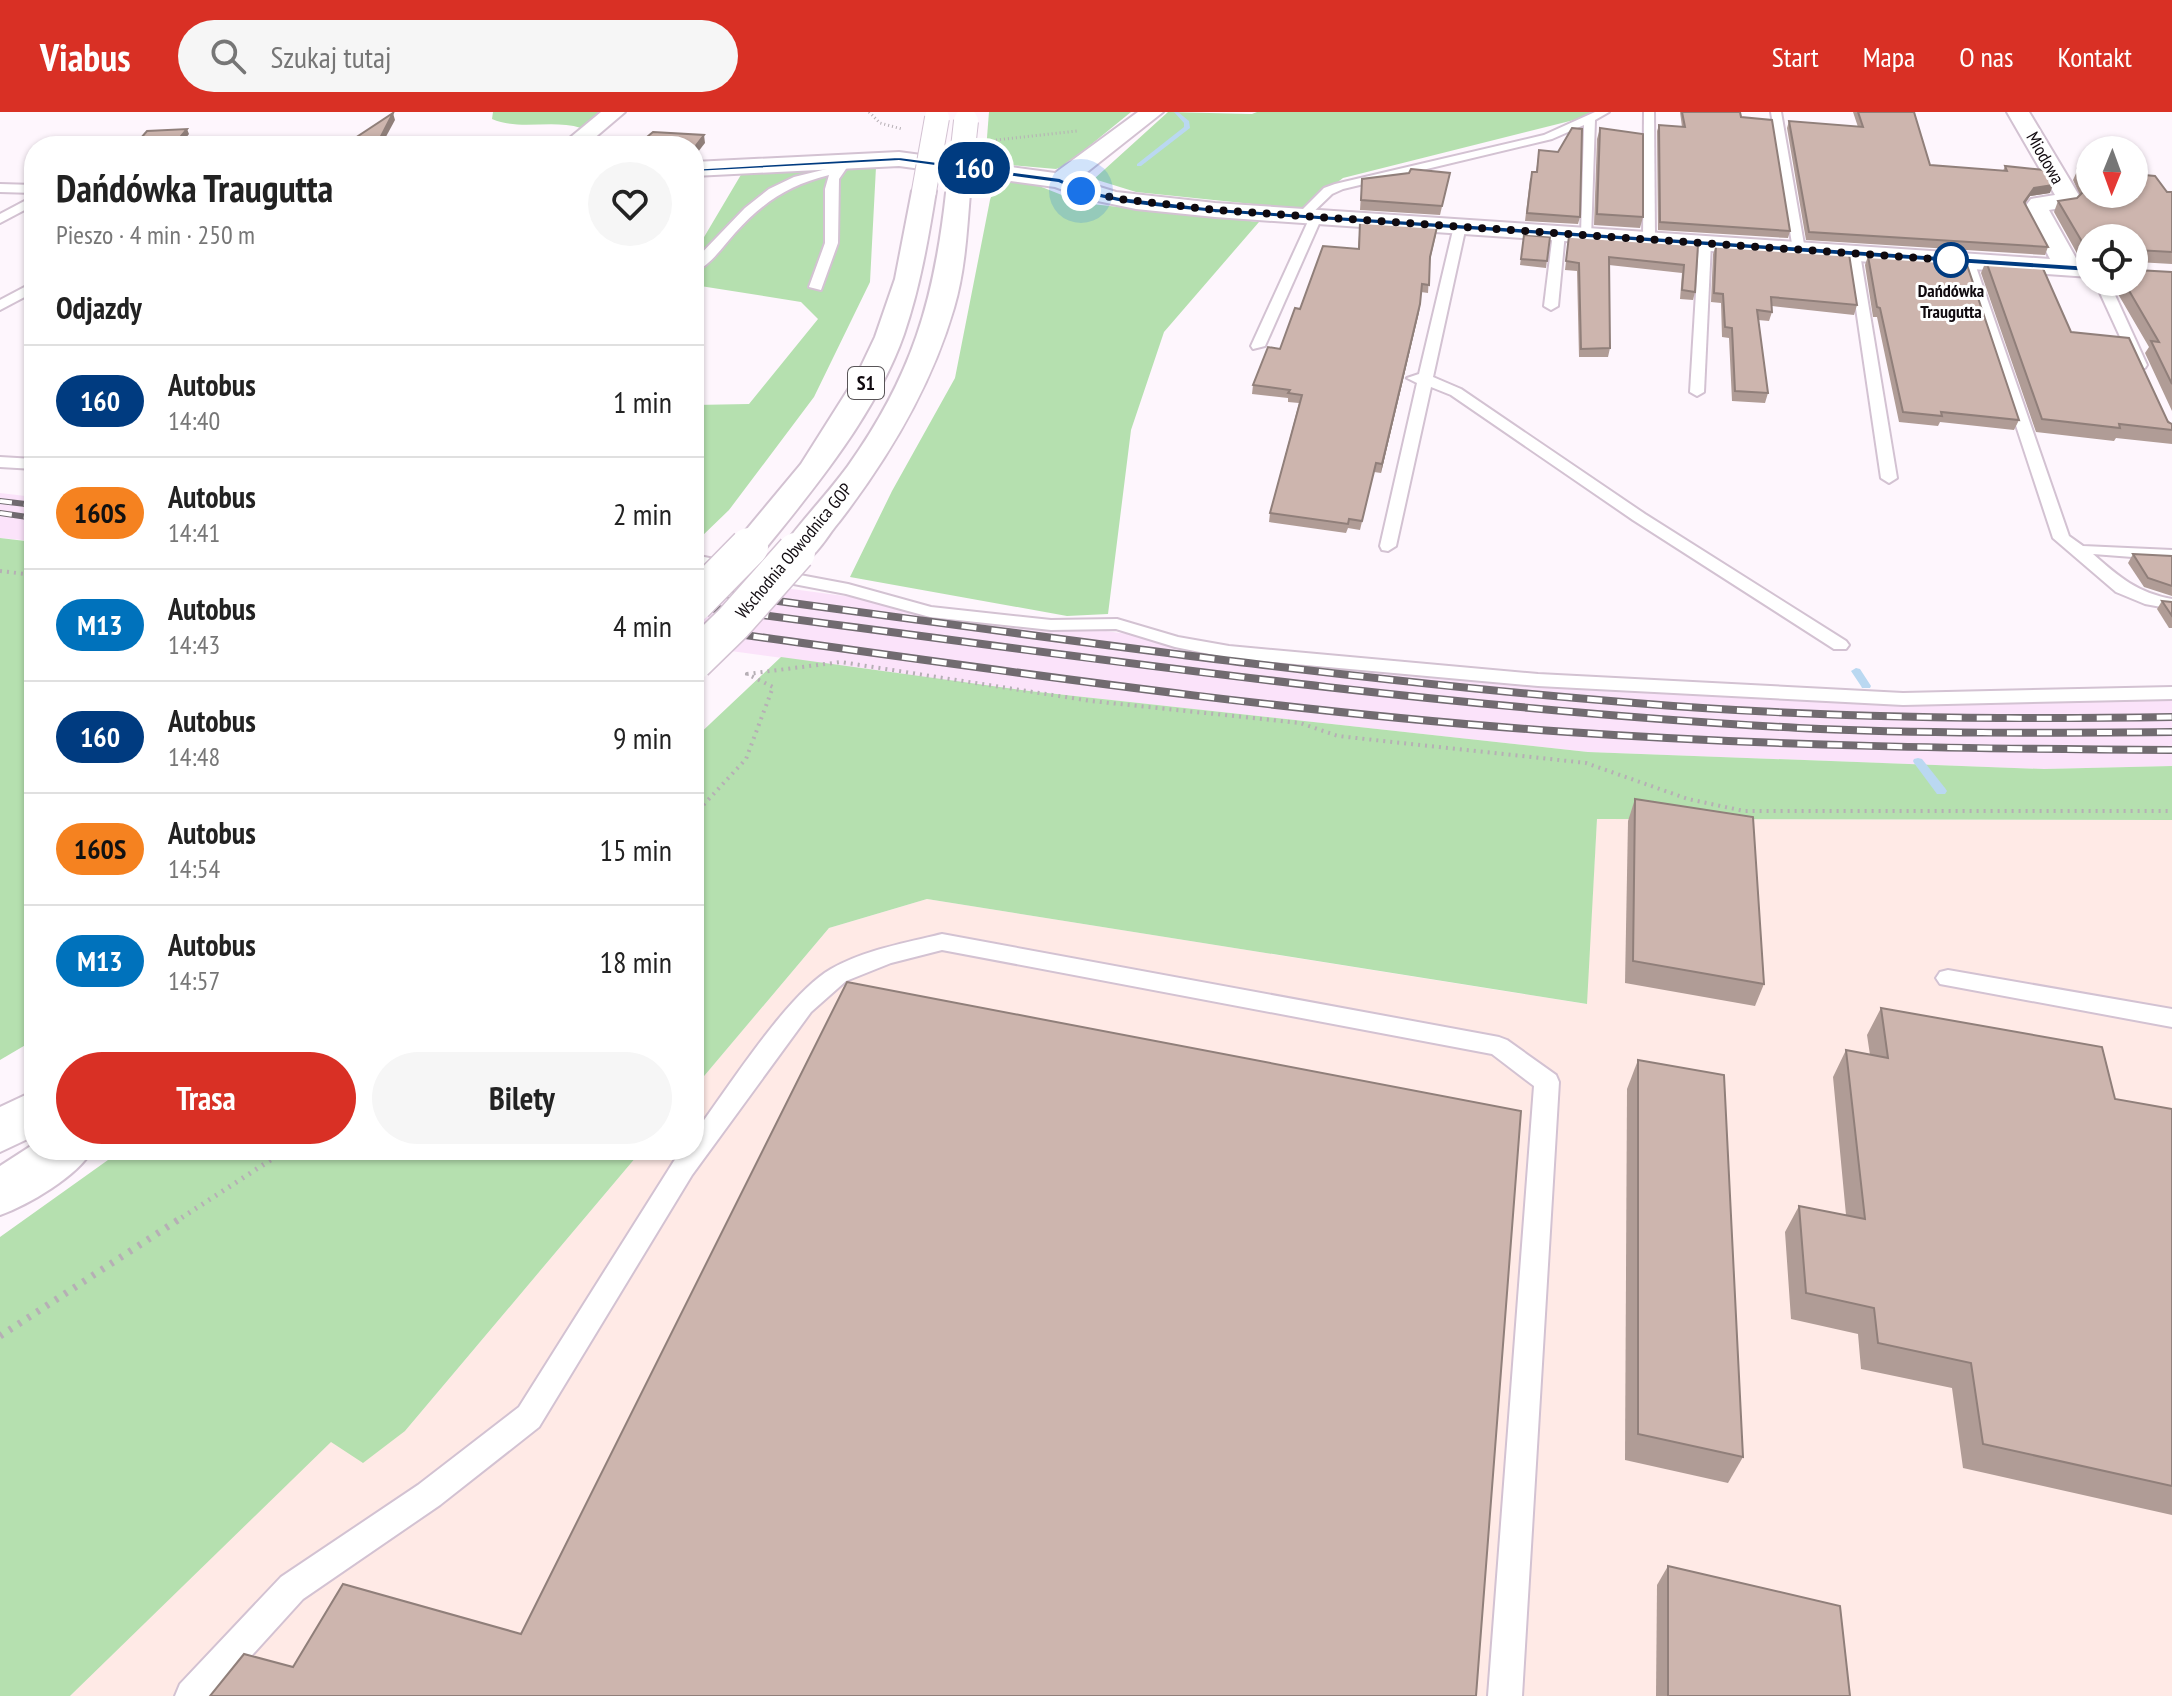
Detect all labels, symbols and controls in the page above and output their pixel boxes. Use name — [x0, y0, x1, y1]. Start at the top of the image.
search box — [178, 20, 738, 92]
text: Viabus — [40, 32, 130, 81]
icon: search — [206, 34, 250, 78]
text: Szukaj tutaj — [270, 37, 392, 76]
text: Start — [1772, 38, 1819, 75]
text: Mapa — [1863, 38, 1915, 75]
text: O nas — [1959, 38, 2013, 75]
text: Kontakt — [2057, 38, 2132, 75]
street label: Miodowa — [2021, 128, 2069, 188]
north arrow — [2076, 136, 2148, 208]
map controls — [2076, 136, 2148, 296]
line badge: 160 — [928, 142, 1020, 194]
text: 160 — [954, 149, 994, 186]
button: heart — [588, 162, 672, 246]
text: Dańdówka Traugutta — [56, 163, 333, 212]
your location — [1061, 171, 1101, 211]
text: Pieszo · 4 min · 250 m — [56, 218, 255, 251]
button: locate — [2076, 224, 2148, 296]
marker: Dańdówka Traugutta — [1934, 243, 1968, 277]
place label: Dańdówka Traugutta — [1918, 279, 1984, 323]
text: Odjazdy — [56, 288, 142, 327]
text: Autobus — [168, 365, 256, 404]
road number: S1 — [848, 367, 884, 399]
text: 160 — [80, 382, 120, 419]
text: 1 min — [613, 382, 672, 421]
text: 14:40 — [168, 404, 220, 437]
text: Autobus — [168, 477, 256, 516]
street label: Wschodnia Obwodnica GOP — [730, 478, 857, 623]
text: 160S — [74, 494, 126, 531]
text: 2 min — [613, 494, 672, 533]
text: 14:41 — [168, 516, 220, 549]
text: Autobus — [168, 589, 256, 628]
text: M13 — [77, 606, 123, 643]
text: 4 min — [613, 606, 672, 645]
text: 14:43 — [168, 628, 220, 661]
text: Autobus — [168, 701, 256, 740]
text: 160 — [80, 718, 120, 755]
text: 9 min — [613, 718, 672, 757]
text: 14:48 — [168, 740, 220, 773]
text: Autobus — [168, 813, 256, 852]
text: 160S — [74, 830, 126, 867]
text: 15 min — [599, 830, 672, 869]
text: 14:54 — [168, 852, 220, 885]
text: Autobus — [168, 925, 256, 964]
text: M13 — [77, 942, 123, 979]
text: 18 min — [599, 942, 672, 981]
text: 14:57 — [168, 964, 220, 997]
button: Trasa — [56, 1052, 356, 1144]
button: Bilety — [372, 1052, 672, 1144]

